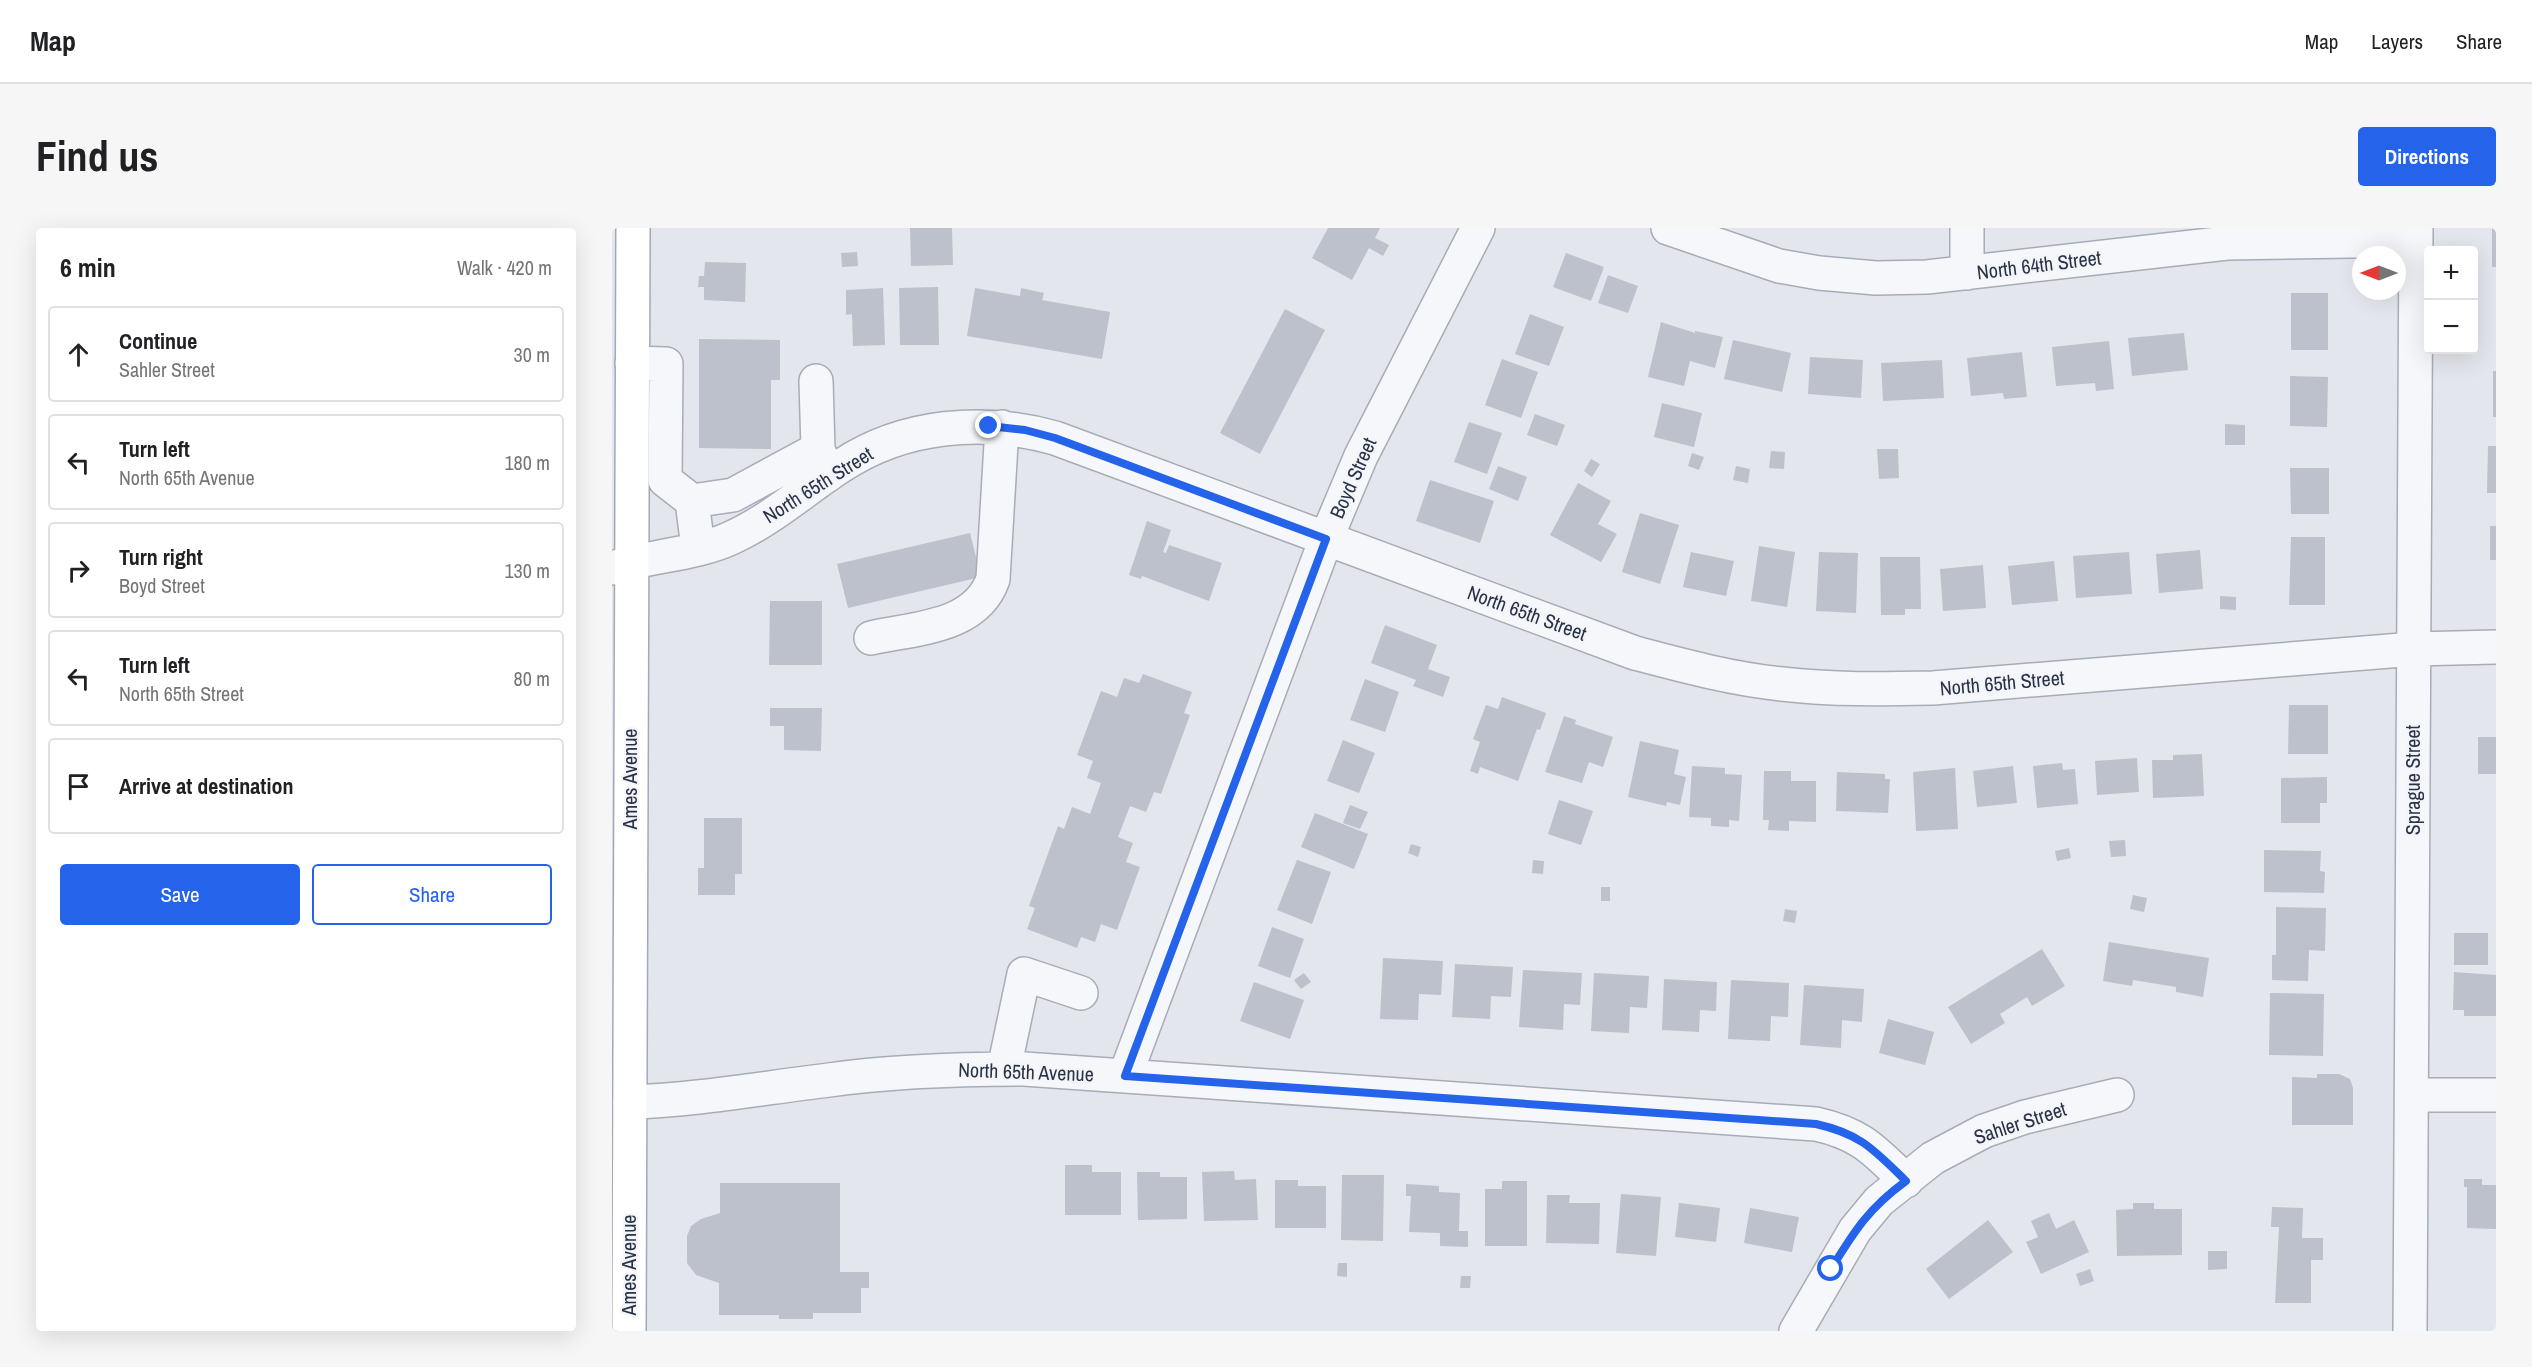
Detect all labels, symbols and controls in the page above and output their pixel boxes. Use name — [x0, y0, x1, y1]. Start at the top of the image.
text: Map — [30, 22, 76, 60]
text: Map — [2305, 27, 2338, 56]
text: Layers — [2371, 27, 2423, 56]
text: Share — [2456, 27, 2502, 56]
button: Directions — [2358, 127, 2496, 186]
text: Find us — [36, 128, 158, 184]
street label: North 64th Street — [1975, 243, 2103, 286]
north arrow — [2352, 246, 2406, 300]
map controls — [2424, 246, 2478, 354]
button: + — [2424, 246, 2478, 300]
text: 6 min — [60, 250, 116, 285]
text: Walk · 420 m — [457, 254, 552, 281]
button: − — [2424, 300, 2478, 354]
text: Continue — [119, 326, 197, 356]
icon: ahead — [62, 338, 95, 371]
text: 30 m — [514, 341, 550, 368]
text: Sahler Street — [119, 356, 215, 383]
route end — [975, 412, 1001, 438]
street label: Boyd Street — [1323, 433, 1382, 522]
text: Turn left — [119, 434, 190, 464]
street label: North 65th Street — [758, 440, 878, 529]
icon: left — [62, 446, 95, 479]
text: 180 m — [504, 449, 550, 476]
text: North 65th Avenue — [119, 464, 255, 491]
text: Turn right — [119, 542, 203, 572]
icon: right — [62, 554, 95, 587]
text: 130 m — [504, 557, 550, 584]
text: Boyd Street — [119, 572, 205, 599]
street label: North 65th Street — [1464, 578, 1591, 647]
text: Turn left — [119, 650, 190, 680]
icon: left — [62, 662, 95, 695]
street label: North 65th Street — [1939, 664, 2066, 701]
text: 80 m — [514, 665, 550, 692]
text: North 65th Street — [119, 680, 244, 707]
street label: Sprague Street — [2399, 724, 2426, 835]
street label: Ames Avenue — [616, 729, 643, 830]
icon: arrive — [62, 770, 95, 803]
text: Arrive at destination — [119, 771, 293, 801]
button: Save — [60, 864, 300, 925]
button: Share — [312, 864, 552, 925]
street label: North 65th Avenue — [958, 1056, 1094, 1087]
street label: Sahler Street — [1970, 1095, 2070, 1150]
street label: Ames Avenue — [615, 1215, 642, 1316]
route start — [1817, 1255, 1843, 1281]

